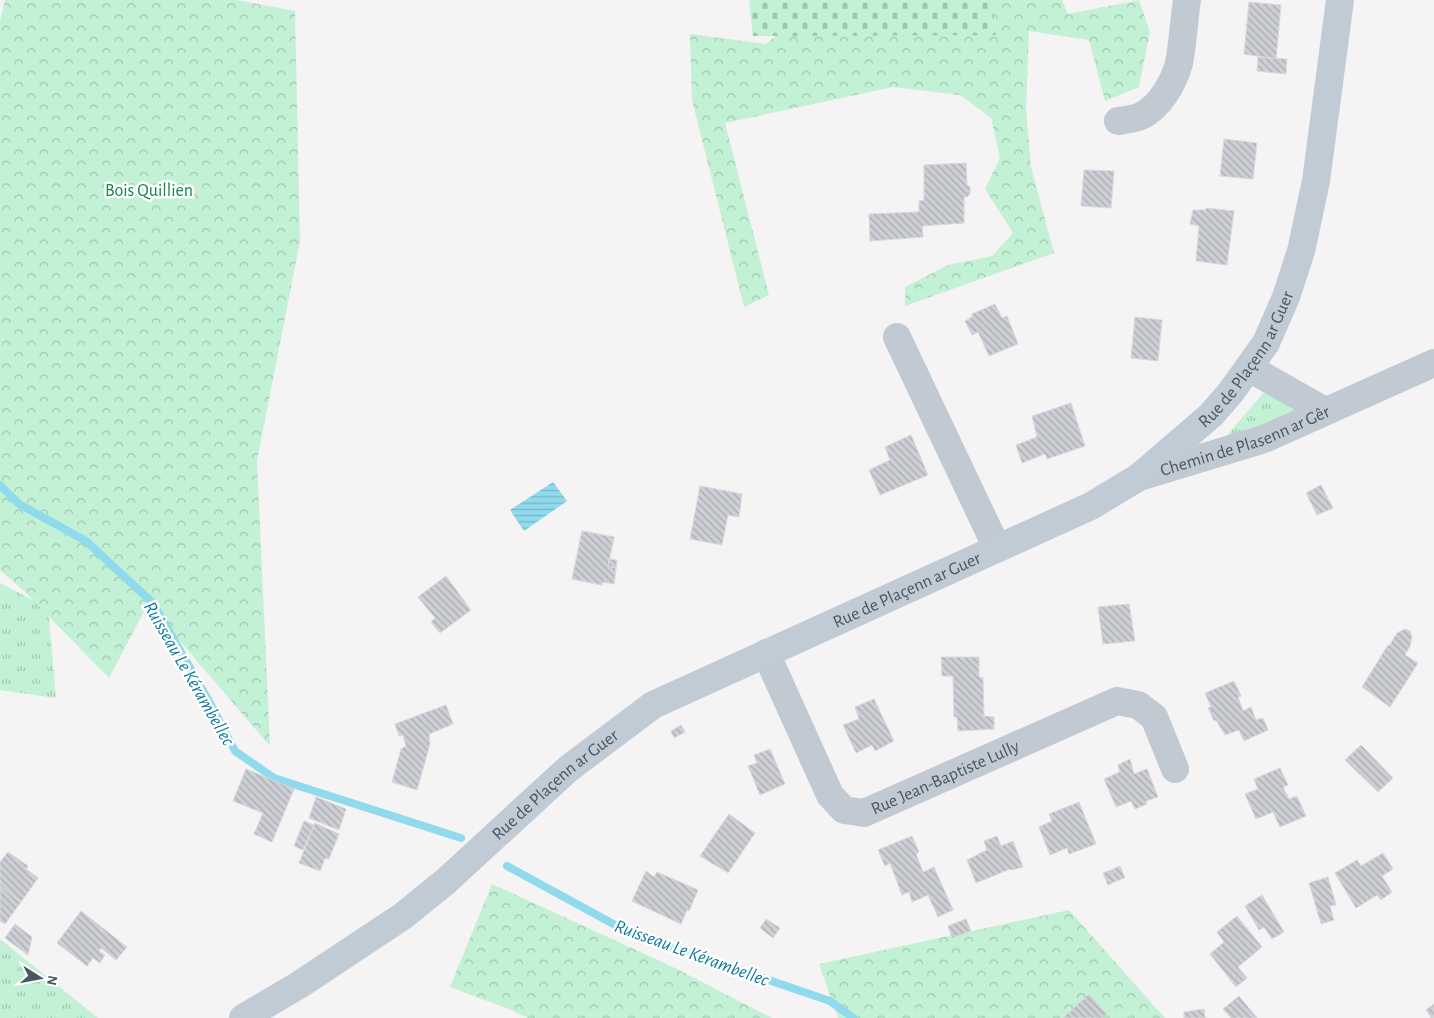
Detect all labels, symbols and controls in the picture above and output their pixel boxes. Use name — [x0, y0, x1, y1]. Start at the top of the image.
park label: Bois Quillien — [105, 182, 193, 200]
street label: Rue de Plaçenn ar Guer — [1195, 289, 1297, 431]
street label: Chemin de Plasenn ar Gêr — [1158, 403, 1333, 480]
street label: Rue de Plaçenn ar Guer — [831, 549, 984, 632]
water label: Ruisseau Le Kérambellec — [140, 599, 238, 749]
street label: Rue de Plaçenn ar Guer — [489, 726, 622, 844]
street label: Rue Jean-Baptiste Lully — [868, 737, 1022, 819]
water label: Ruisseau Le Kérambellec — [612, 917, 772, 990]
north arrow — [15, 953, 65, 1003]
text: N — [44, 974, 60, 986]

